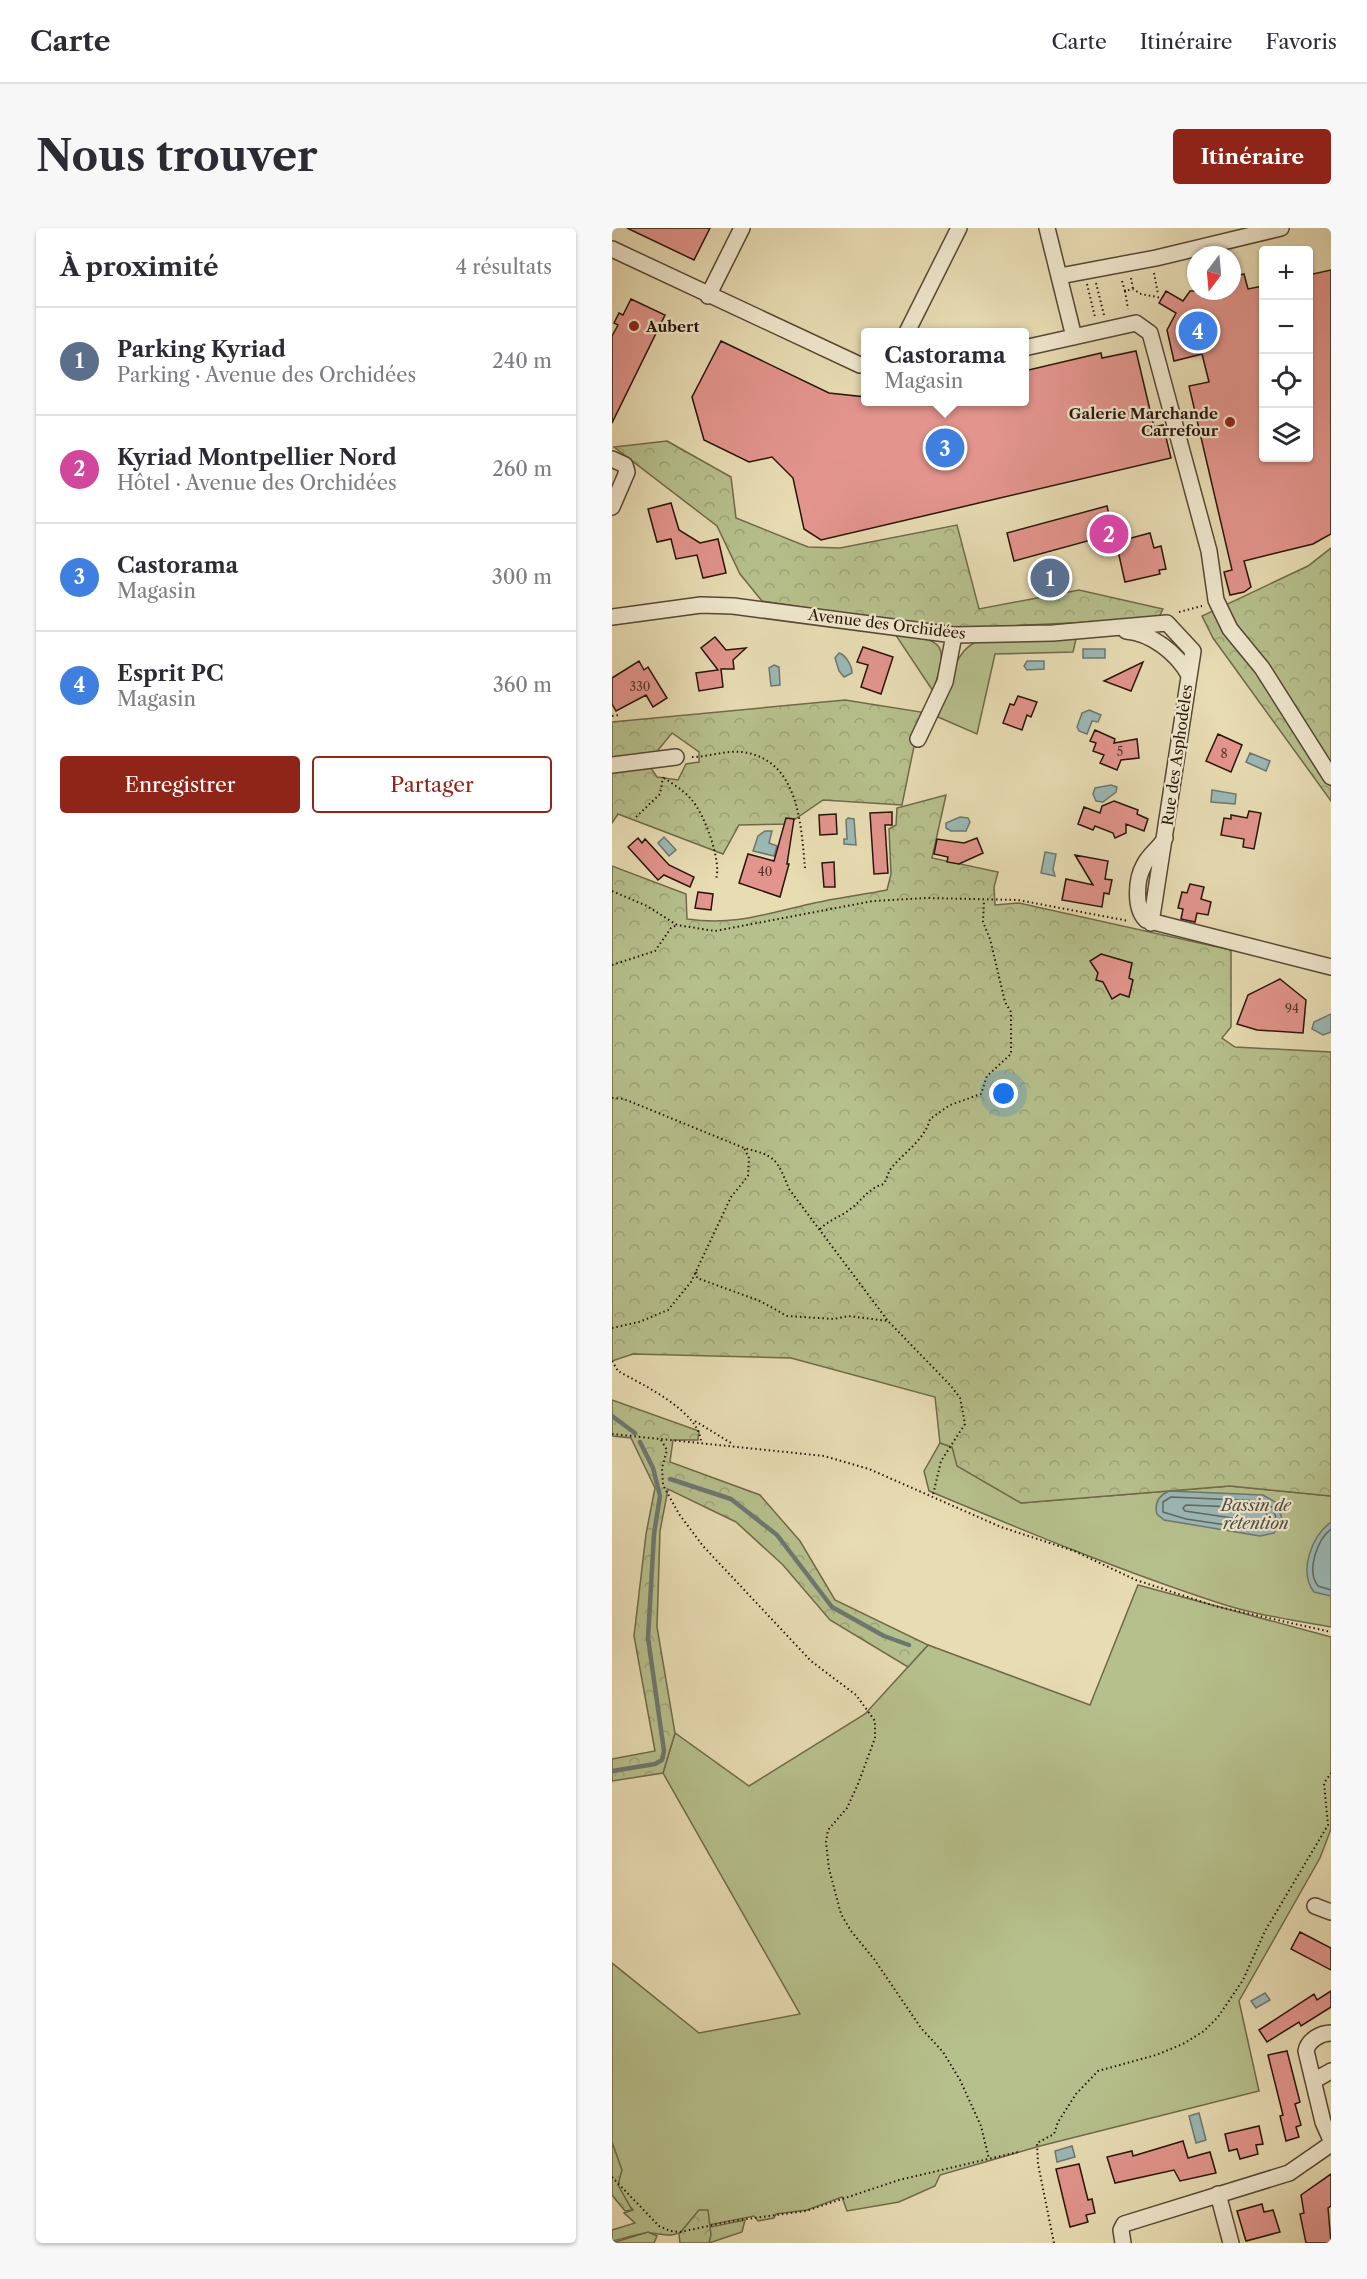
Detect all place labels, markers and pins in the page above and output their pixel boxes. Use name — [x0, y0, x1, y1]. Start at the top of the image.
pin: 4 — [1178, 308, 1218, 354]
place label: Aubert — [645, 317, 699, 336]
marker: Aubert — [627, 319, 641, 333]
place label: Galerie Marchande Carrefour — [1069, 404, 1219, 440]
marker: Galerie Marchande Carrefour — [1223, 415, 1237, 429]
pin: 3 — [926, 426, 964, 470]
pin: 2 — [1090, 512, 1128, 556]
pin: 1 — [1030, 556, 1070, 600]

